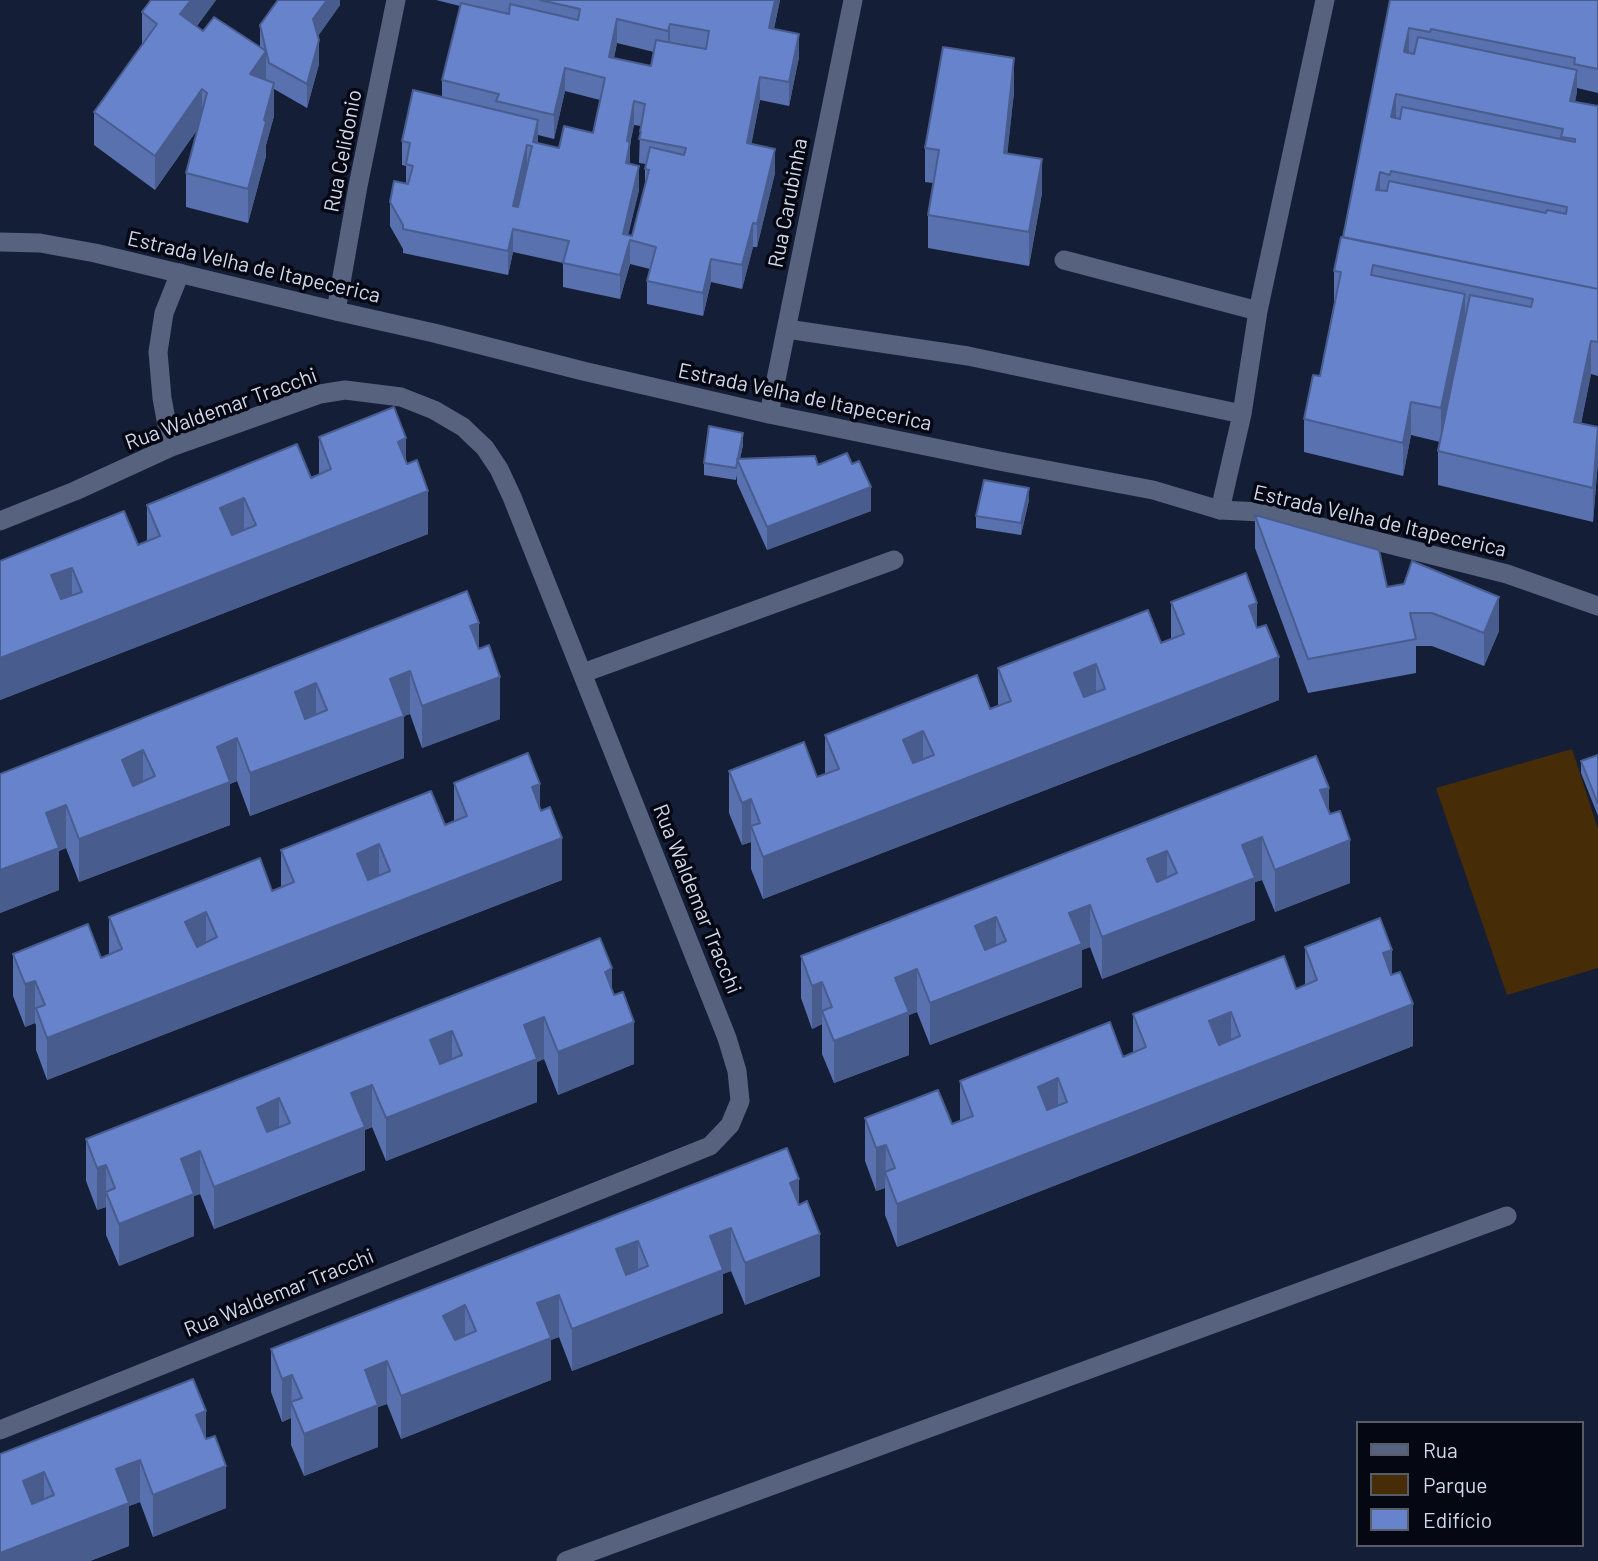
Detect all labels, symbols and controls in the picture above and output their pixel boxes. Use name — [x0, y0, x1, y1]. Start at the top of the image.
street label: Rua Celidonio — [319, 88, 367, 214]
street label: Rua Carubinha — [763, 136, 813, 270]
street label: Estrada Velha de Itapecerica — [125, 226, 383, 308]
street label: Estrada Velha de Itapecerica — [676, 358, 934, 436]
street label: Rua Waldemar Tracchi — [122, 363, 320, 455]
street label: Estrada Velha de Itapecerica — [1251, 480, 1509, 562]
street label: Rua Waldemar Tracchi — [647, 801, 747, 997]
street label: Rua Waldemar Tracchi — [181, 1243, 377, 1343]
legend — [1356, 1421, 1584, 1547]
text: Rua — [1423, 1437, 1458, 1462]
text: Parque — [1423, 1472, 1488, 1497]
text: Edifício — [1423, 1507, 1492, 1532]

